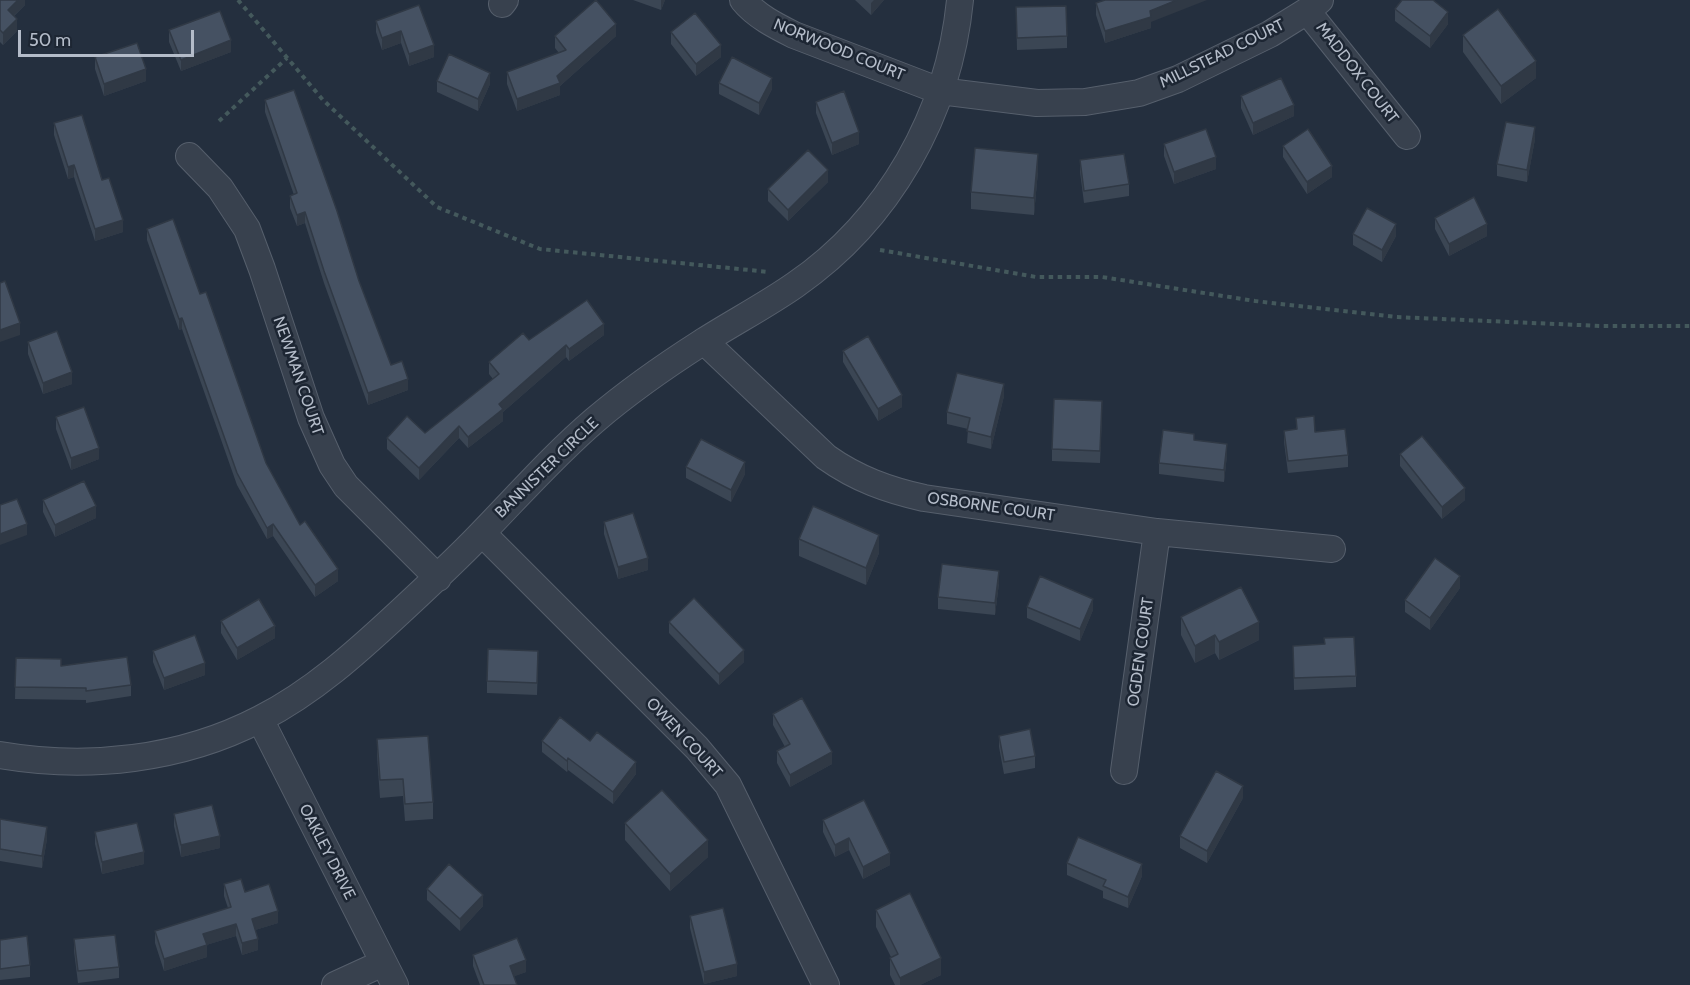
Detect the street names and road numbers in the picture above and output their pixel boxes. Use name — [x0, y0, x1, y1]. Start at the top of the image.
street label: NORWOOD COURT — [771, 15, 907, 85]
street label: MILLSTEAD COURT — [1157, 15, 1287, 93]
street label: MADDOX COURT — [1312, 19, 1402, 127]
street label: NEWMAN COURT — [269, 314, 327, 438]
street label: BANNISTER CIRCLE — [491, 414, 603, 522]
street label: OSBORNE COURT — [926, 489, 1056, 525]
street label: OGDEN COURT — [1124, 596, 1158, 708]
street label: OWEN COURT — [642, 694, 726, 782]
street label: OAKLEY DRIVE — [295, 801, 359, 903]

